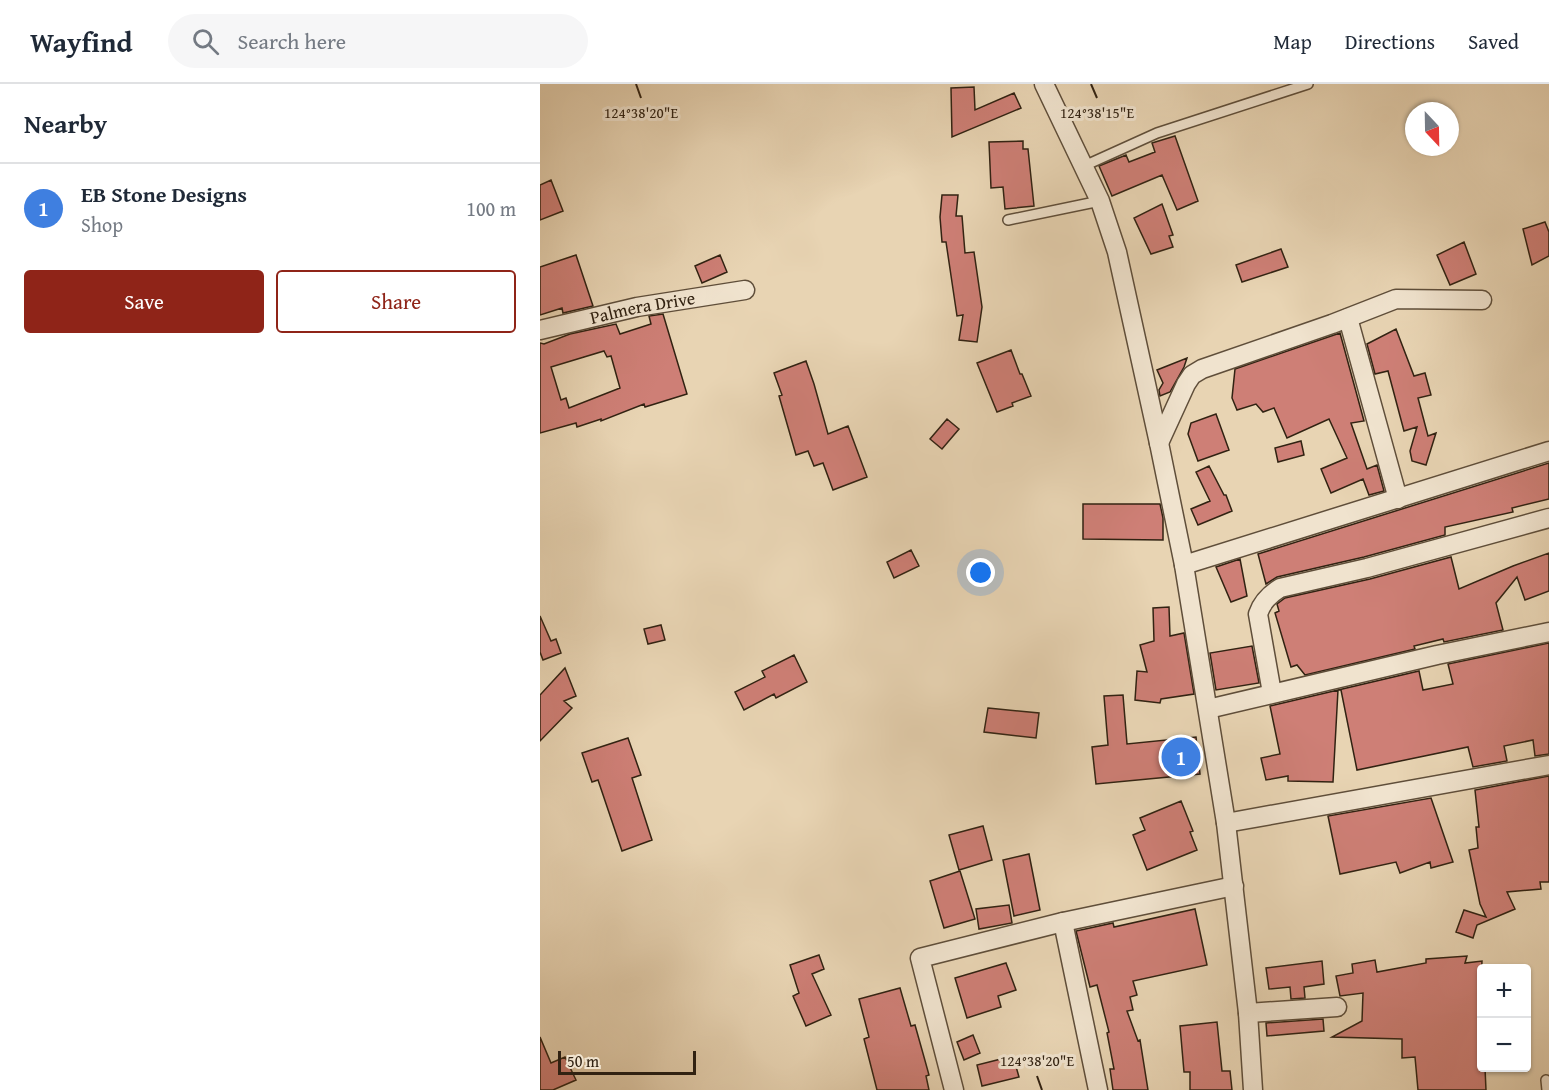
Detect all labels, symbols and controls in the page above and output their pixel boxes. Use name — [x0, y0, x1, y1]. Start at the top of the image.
search box — [168, 14, 588, 68]
text: Wayfind — [30, 21, 132, 62]
icon: search — [189, 25, 222, 58]
text: Search here — [237, 25, 346, 57]
text: Map — [1273, 26, 1312, 57]
text: Directions — [1345, 26, 1435, 57]
text: Saved — [1468, 26, 1519, 57]
text: 124°38'20"E — [604, 102, 678, 123]
text: 124°38'15"E — [1060, 102, 1134, 123]
north arrow — [1405, 102, 1459, 156]
text: Nearby — [24, 104, 107, 143]
text: EB Stone Designs — [81, 178, 247, 210]
text: 1 — [38, 194, 49, 223]
text: 100 m — [466, 194, 516, 223]
text: Shop — [81, 210, 123, 239]
button: Save — [24, 270, 264, 333]
button: Share — [276, 270, 516, 333]
street label: Palmera Drive — [587, 284, 697, 331]
your location — [966, 558, 995, 587]
pin: 1 — [1162, 734, 1200, 780]
map controls — [1477, 964, 1531, 1072]
button: + — [1477, 964, 1531, 1018]
button: − — [1477, 1018, 1531, 1072]
scale bar — [558, 1048, 696, 1076]
text: 50 m — [567, 1049, 599, 1073]
text: 124°38'20"E — [1000, 1050, 1074, 1071]

